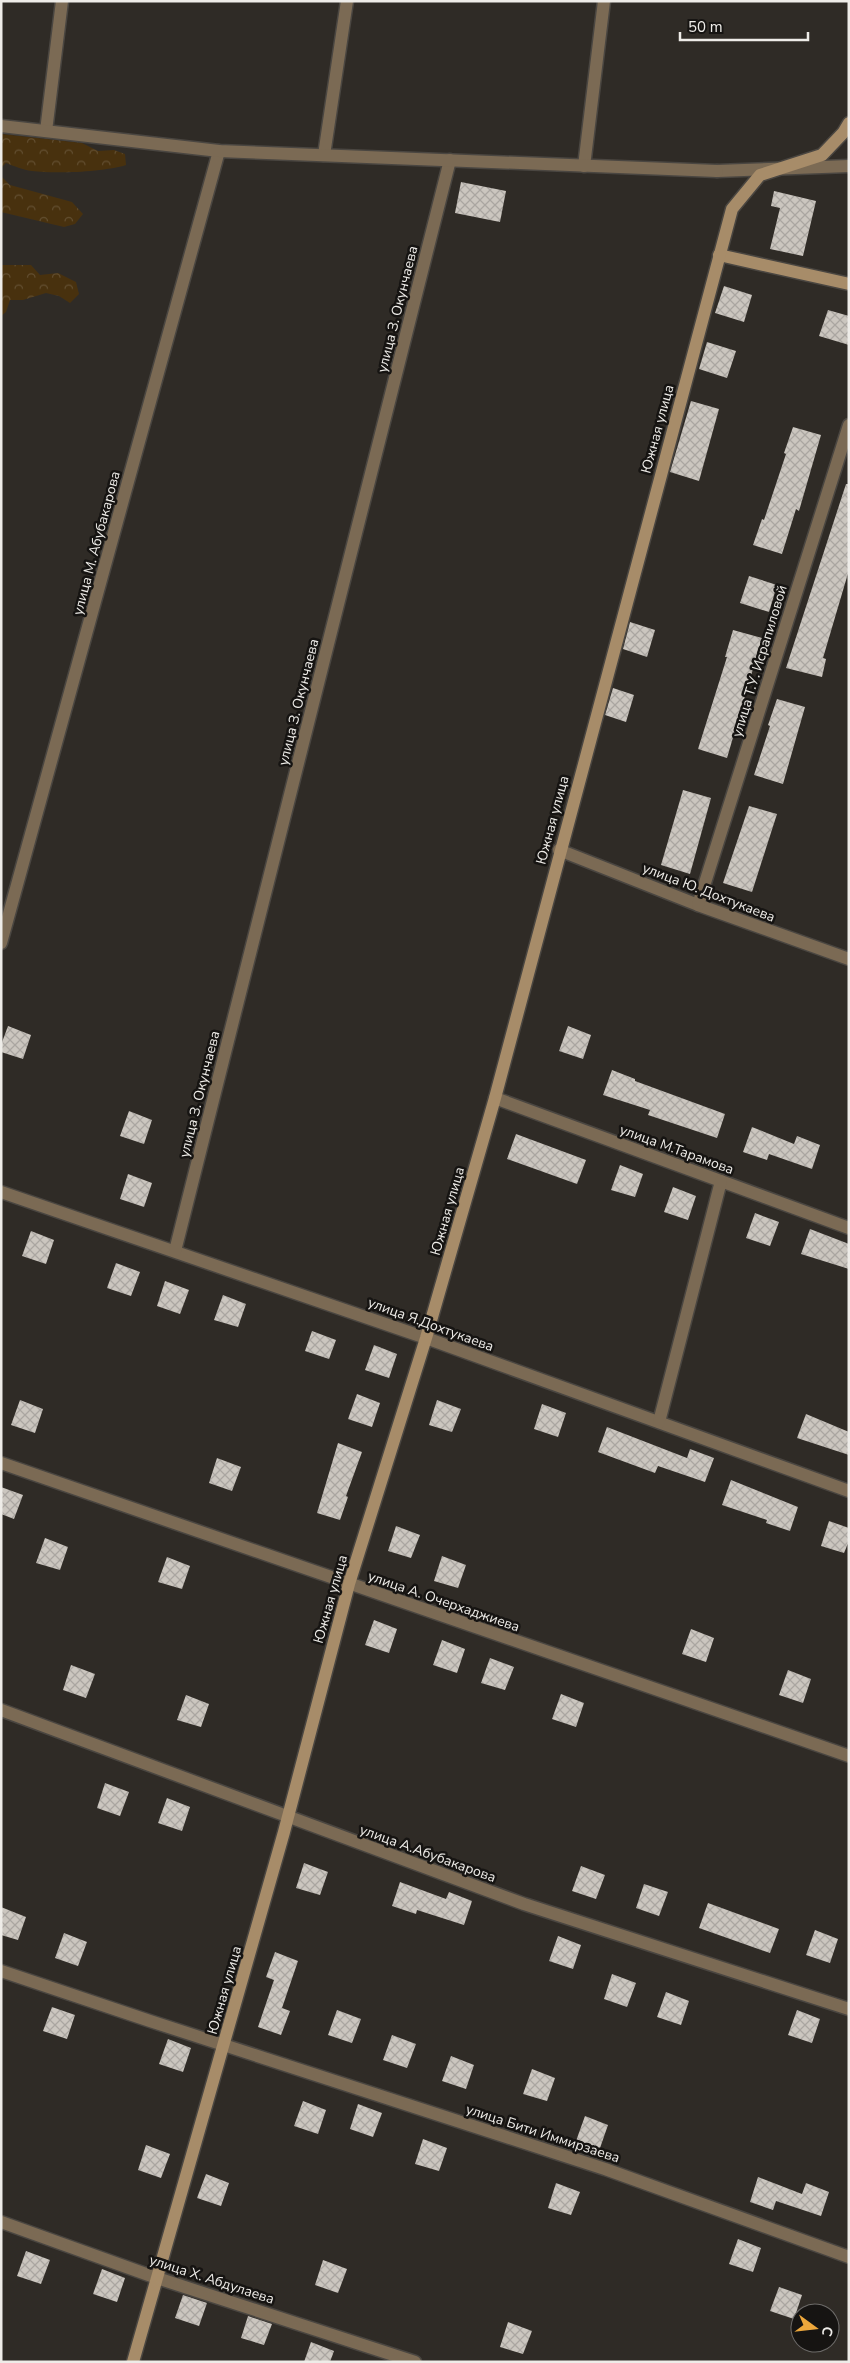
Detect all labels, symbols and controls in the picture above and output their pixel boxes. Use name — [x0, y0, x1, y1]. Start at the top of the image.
scale bar — [680, 10, 808, 42]
text: 50 m — [688, 17, 723, 37]
street label: улица З. Окунчаева — [373, 244, 422, 374]
street label: Южная улица — [637, 383, 678, 476]
street label: улица М. Абубакарова — [68, 469, 125, 617]
street label: улица Т.У. Исрапиловой — [727, 583, 792, 740]
street label: улица З. Окунчаева — [274, 637, 323, 767]
street label: Южная улица — [532, 774, 573, 867]
street label: улица Ю. Дохтукаева — [640, 858, 778, 927]
street label: улица З. Окунчаева — [175, 1029, 224, 1159]
street label: улица М.Тарамова — [617, 1120, 737, 1179]
street label: Южная улица — [426, 1165, 469, 1258]
street label: улица Я.Дохтукаева — [365, 1293, 496, 1356]
street label: Южная улица — [309, 1553, 352, 1646]
street label: улица А. Очерхаджиева — [365, 1567, 522, 1636]
street label: улица А.Абубакарова — [357, 1820, 499, 1887]
street label: Южная улица — [203, 1944, 246, 2037]
street label: улица Бити Иммирзаева — [464, 2100, 622, 2167]
street label: улица Х. Абдулаева — [147, 2250, 277, 2309]
north arrow — [790, 2303, 840, 2353]
text: С — [817, 2324, 837, 2339]

